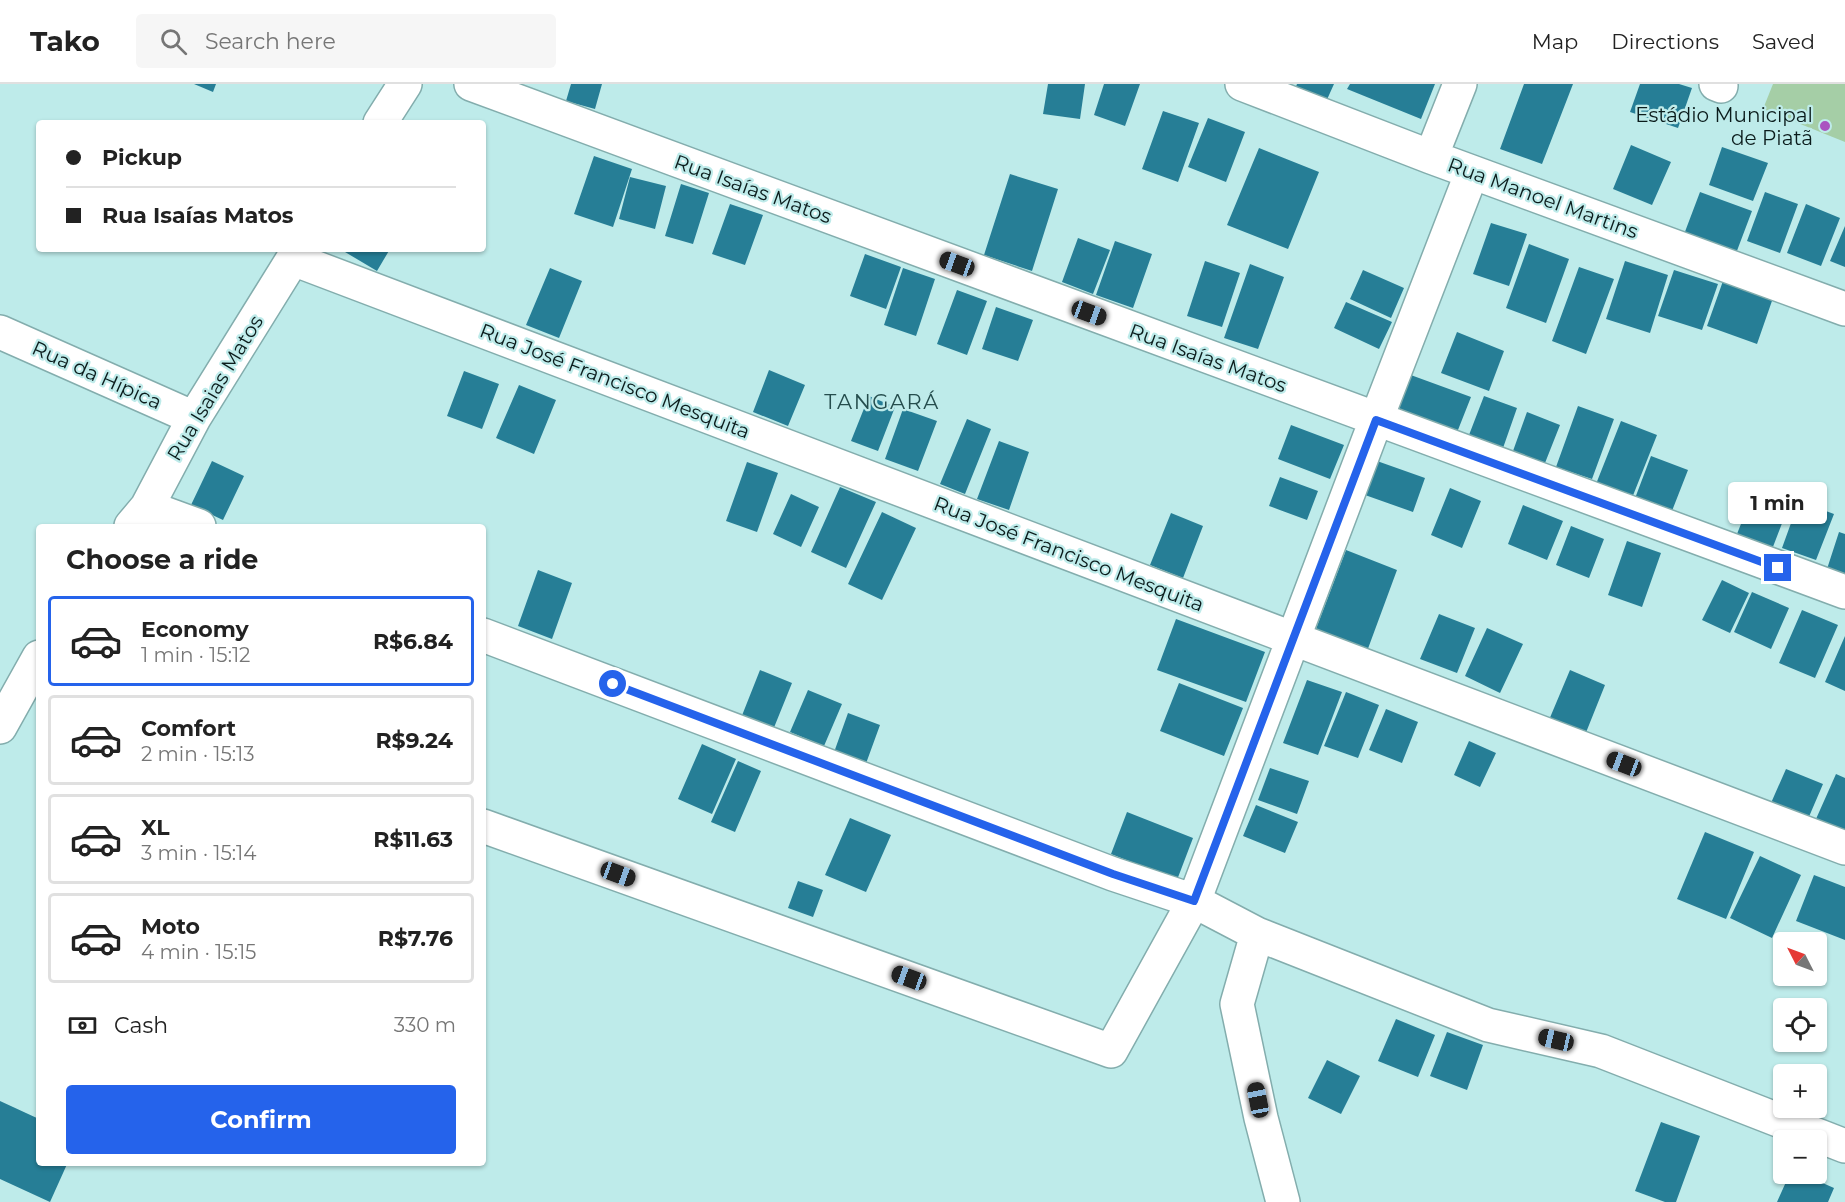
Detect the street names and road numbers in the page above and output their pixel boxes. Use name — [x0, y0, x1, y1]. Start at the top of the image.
street label: Rua Isaías Matos — [671, 149, 835, 229]
street label: Rua Manoel Martins — [1445, 152, 1642, 244]
street label: Rua Isaias Matos — [162, 311, 268, 465]
street label: Rua José Francisco Mesquita — [477, 318, 753, 444]
street label: Rua Isaías Matos — [1126, 318, 1290, 398]
street label: Rua da Hípica — [29, 336, 165, 414]
street label: Rua José Francisco Mesquita — [931, 491, 1207, 617]

